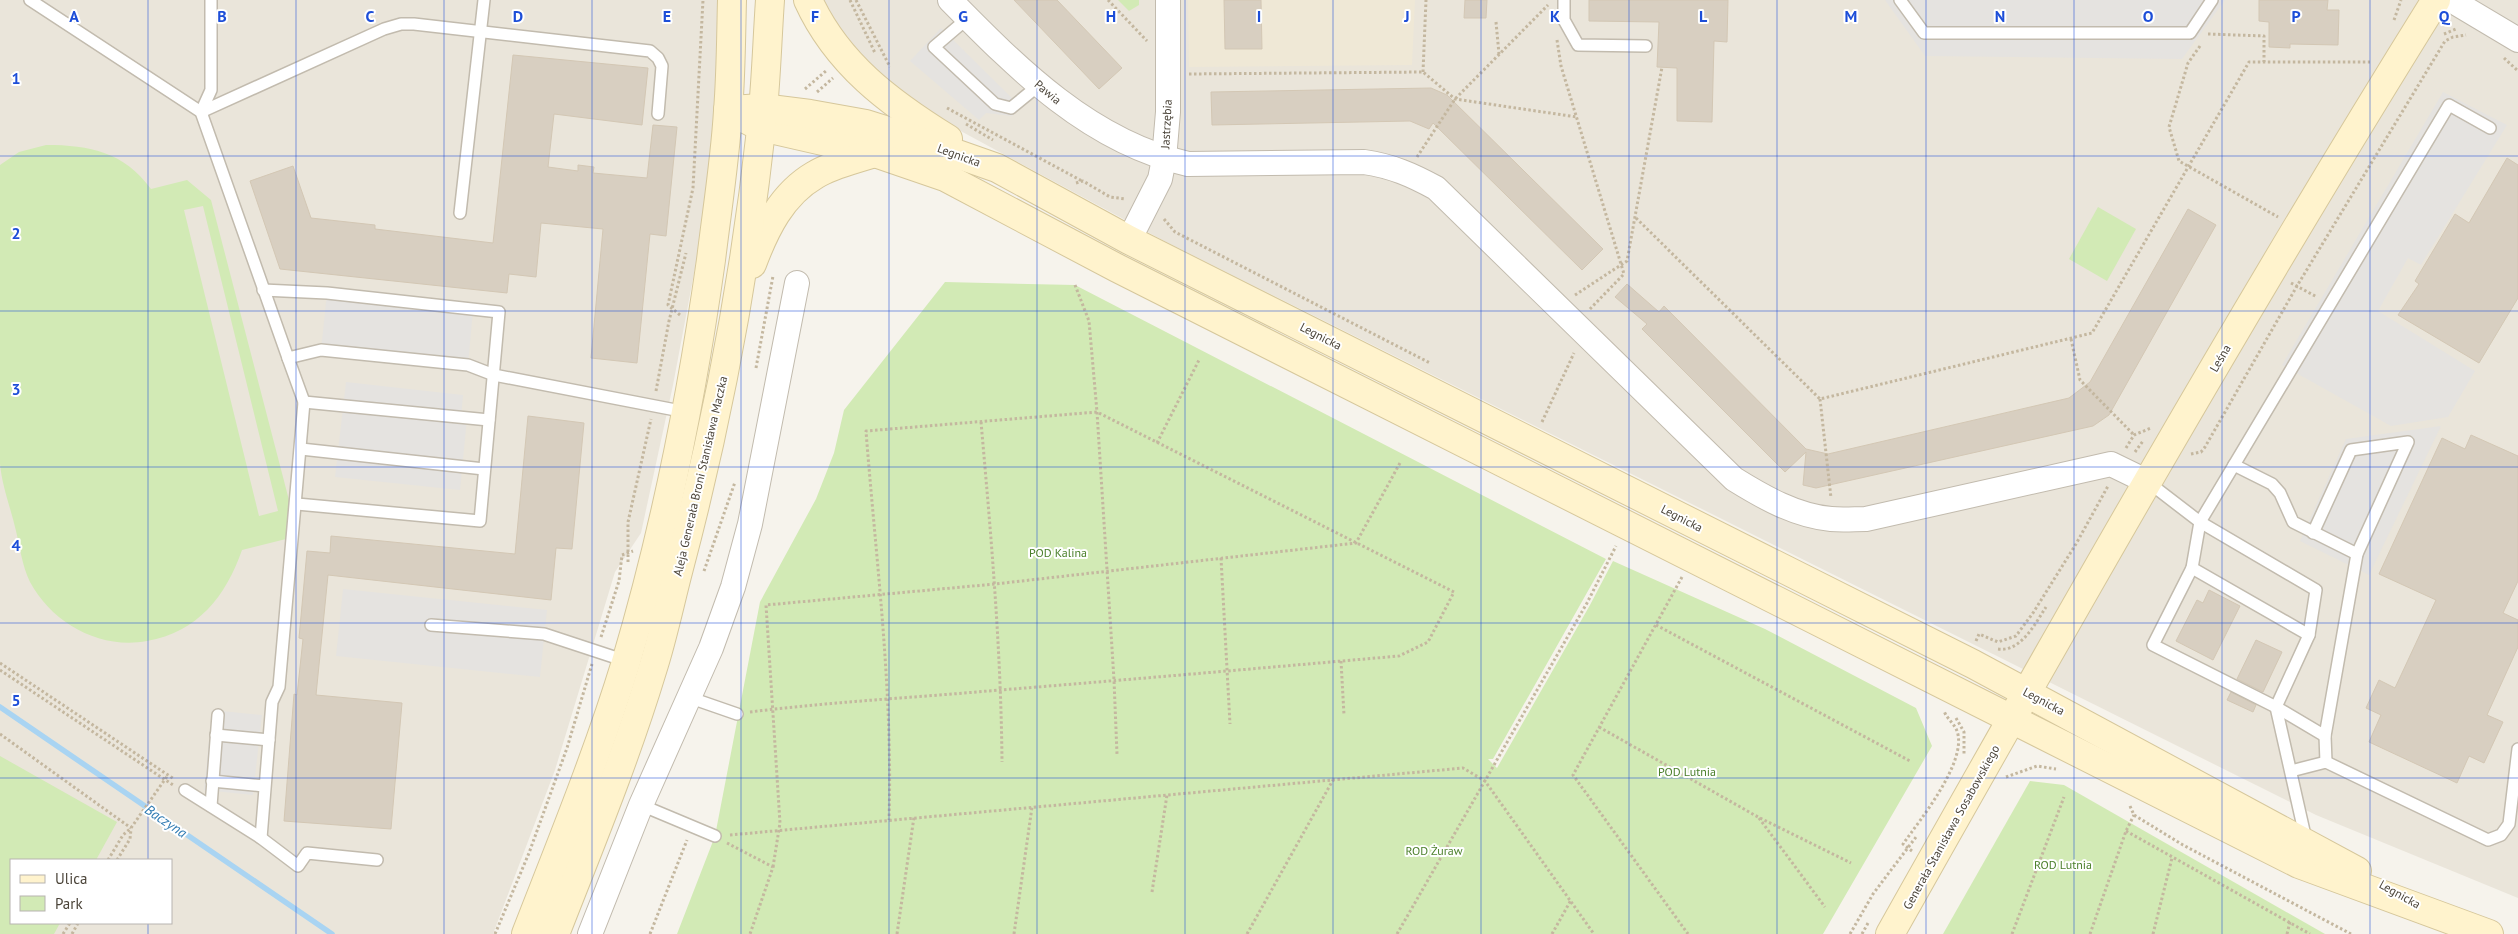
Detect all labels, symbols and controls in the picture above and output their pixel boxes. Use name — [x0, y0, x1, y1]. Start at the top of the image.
text: A — [69, 6, 79, 26]
text: B — [217, 6, 227, 26]
text: C — [366, 6, 375, 26]
text: D — [513, 6, 523, 26]
text: E — [663, 6, 671, 26]
text: F — [811, 6, 819, 26]
text: G — [958, 6, 968, 26]
text: H — [1106, 6, 1116, 26]
text: I — [1257, 6, 1261, 26]
text: J — [1403, 6, 1410, 26]
text: K — [1550, 6, 1560, 26]
text: L — [1699, 6, 1708, 26]
text: M — [1845, 6, 1857, 26]
text: N — [1995, 6, 2005, 26]
text: O — [2143, 6, 2154, 26]
text: P — [2291, 6, 2301, 26]
text: Q — [2439, 6, 2451, 26]
text: 1 — [11, 68, 21, 88]
street label: Pawia — [1032, 77, 1064, 107]
street label: Jastrzębia — [1157, 99, 1175, 150]
street label: Legnicka — [935, 140, 983, 170]
text: 2 — [11, 223, 21, 243]
street label: Legnicka — [1298, 319, 1344, 353]
street label: Leśna — [2206, 342, 2234, 374]
street label: Aleja Generała Broni Stanisława Maczka — [670, 375, 730, 577]
text: 3 — [11, 379, 21, 399]
street label: Legnicka — [1659, 501, 1705, 535]
text: 4 — [11, 535, 21, 555]
park label: POD Kalina — [1029, 545, 1087, 560]
street label: Legnicka — [2021, 684, 2067, 718]
text: 5 — [11, 690, 21, 710]
street label: Generała Stanisława Sosabowskiego — [1899, 742, 2003, 912]
park label: POD Lutnia — [1658, 764, 1716, 779]
water label: Baczyna — [142, 800, 191, 842]
park label: ROD Żuraw — [1405, 843, 1463, 858]
park label: ROD Lutnia — [2034, 857, 2092, 872]
legend — [10, 859, 172, 924]
text: Ulica — [55, 869, 87, 888]
street label: Legnicka — [2377, 877, 2423, 911]
text: Park — [55, 894, 83, 913]

